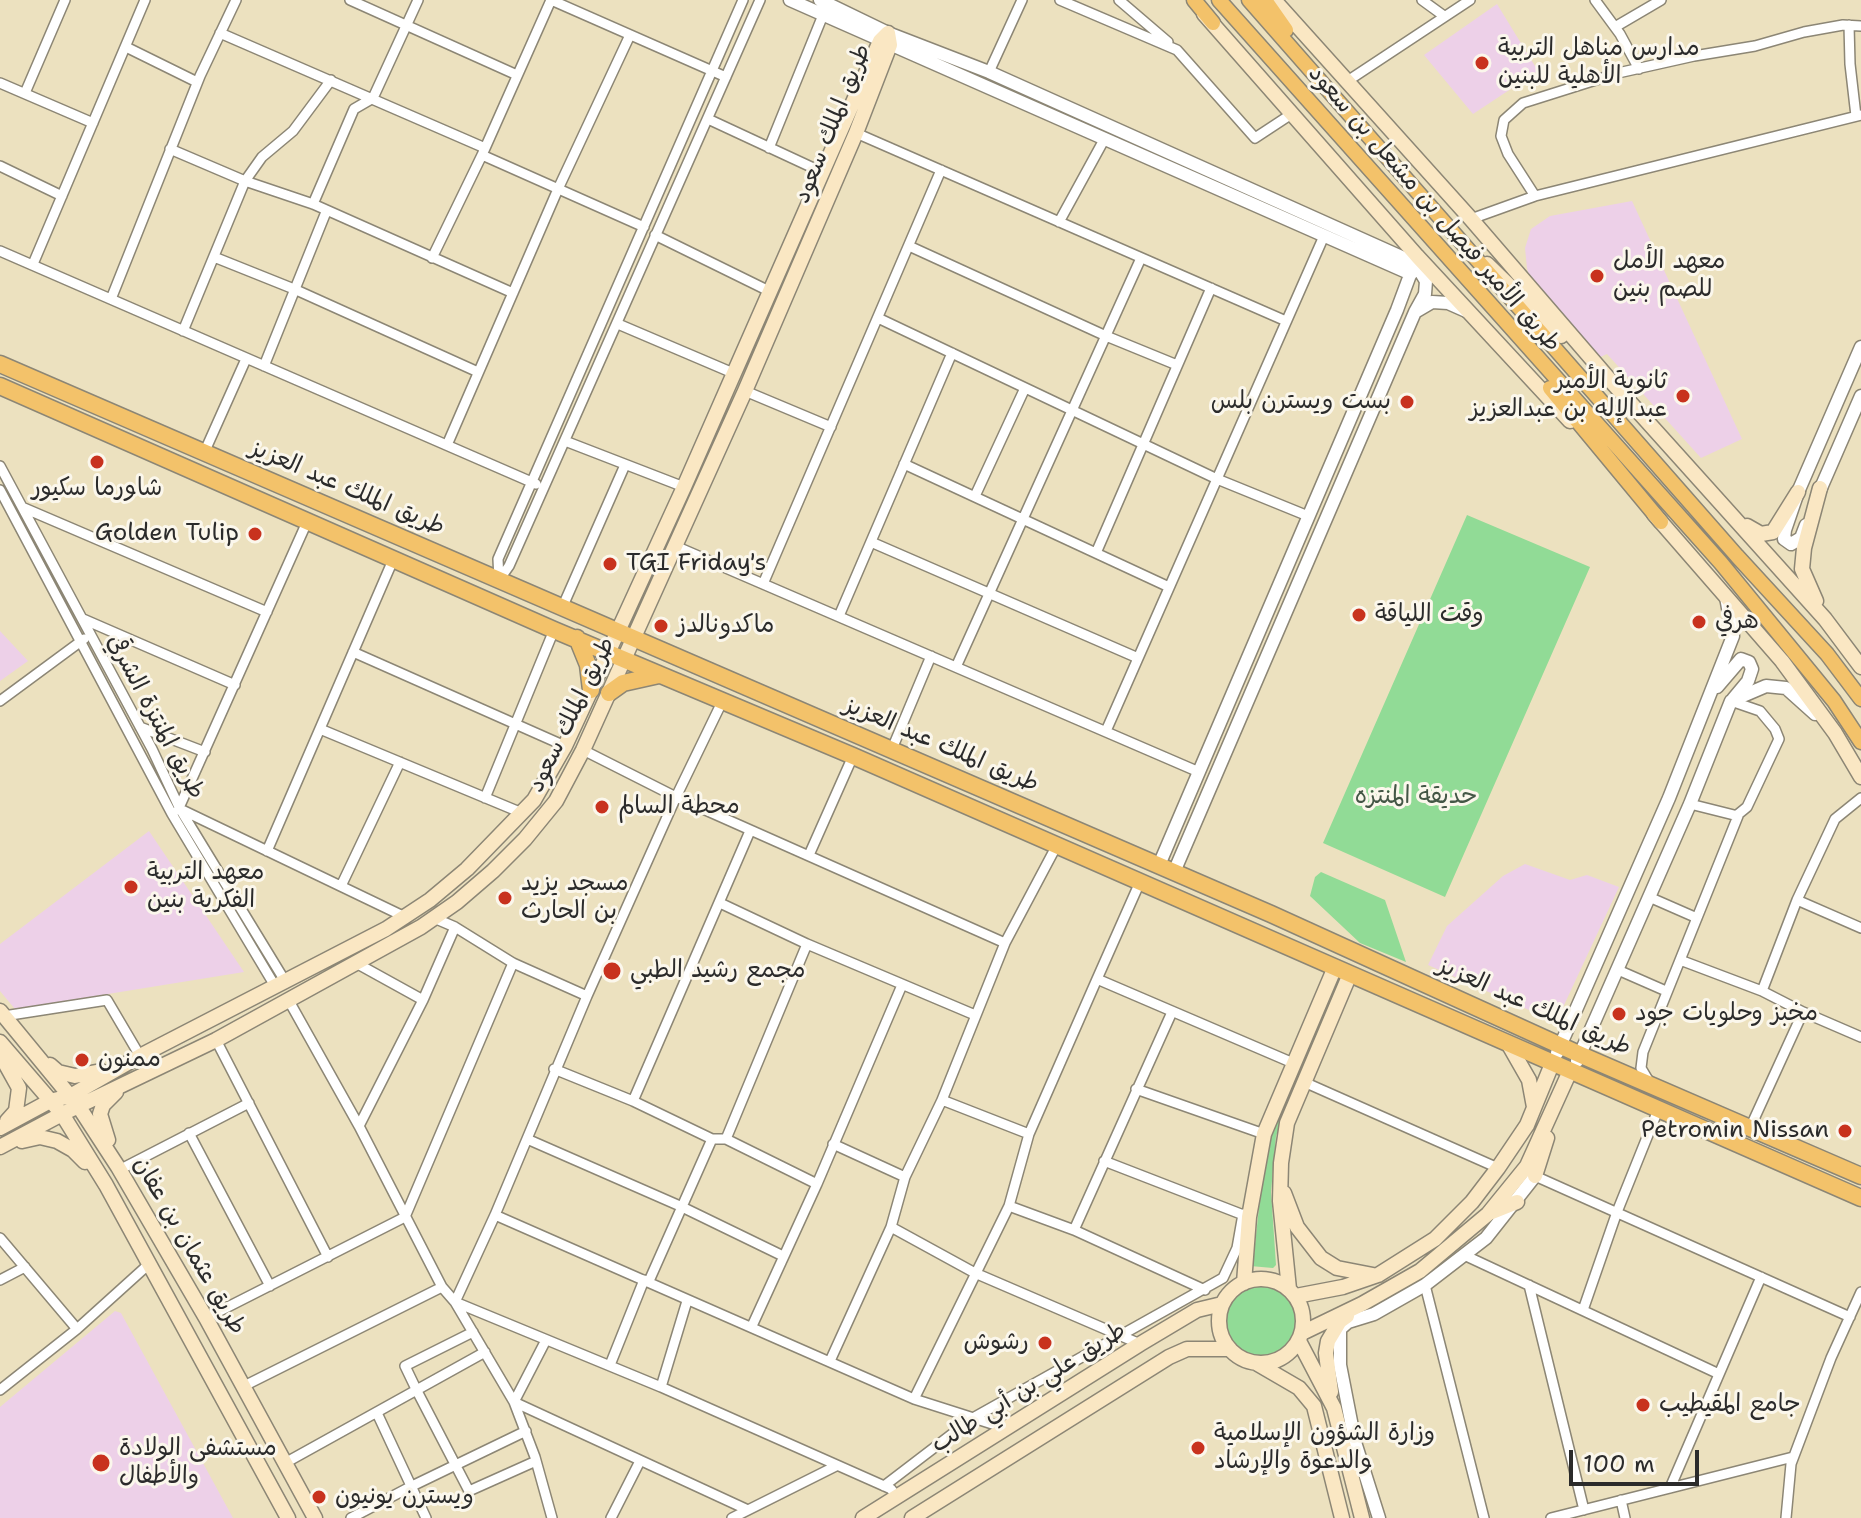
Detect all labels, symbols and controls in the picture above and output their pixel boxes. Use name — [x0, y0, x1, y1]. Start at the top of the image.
place label: مدارس مناهل التربية الأهلية للبنين — [1498, 35, 1700, 91]
street label: طريق الملك سعود — [788, 40, 878, 208]
marker: مدارس مناهل التربية الأهلية للبنين — [1473, 54, 1491, 72]
street label: طريق الأمير فيصل بن مشعل بن سعود — [1302, 60, 1566, 358]
place label: معهد الأمل للصم بنين — [1613, 248, 1725, 304]
marker: معهد الأمل للصم بنين — [1588, 267, 1606, 285]
place label: ثانوية الأمير عبدالإله بن عبدالعزيز — [1469, 368, 1667, 424]
marker: ثانوية الأمير عبدالإله بن عبدالعزيز — [1674, 387, 1692, 405]
place label: بست ويسترن بلس — [1211, 388, 1391, 416]
marker: بست ويسترن بلس — [1398, 393, 1416, 411]
street label: طريق الملك عبد العزيز — [245, 434, 449, 542]
marker: شاورما سكيور — [88, 453, 106, 471]
place label: شاورما سكيور — [32, 475, 162, 503]
place label: Golden Tulip — [95, 520, 239, 548]
marker: Golden Tulip — [246, 525, 264, 543]
place label: TGI Friday's — [626, 550, 766, 578]
marker: TGI Friday's — [601, 555, 619, 573]
place label: وقت اللياقة — [1375, 601, 1483, 629]
marker: وقت اللياقة — [1350, 606, 1368, 624]
place label: هرفي — [1715, 608, 1759, 636]
place label: ماكدونالدز — [677, 612, 774, 640]
marker: هرفي — [1690, 613, 1708, 631]
marker: ماكدونالدز — [652, 617, 670, 635]
street label: طريق المنتزة الشرقي — [100, 630, 210, 804]
street label: طريق الملك سعود — [522, 633, 622, 797]
street label: طريق الملك عبد العزيز — [839, 691, 1043, 799]
park label: حديقة المنتزه — [1355, 783, 1477, 811]
place label: محطة السالم — [618, 793, 740, 821]
marker: محطة السالم — [593, 798, 611, 816]
place label: معهد التربية الفكرية بنين — [147, 859, 264, 915]
place label: مسجد يزيد بن الحارث — [521, 870, 628, 926]
marker: معهد التربية الفكرية بنين — [122, 878, 140, 896]
marker: مسجد يزيد بن الحارث — [496, 889, 514, 907]
street label: طريق الملك عبد العزيز — [1433, 951, 1635, 1063]
place label: مجمع رشيد الطبي — [630, 957, 805, 985]
marker: مجمع رشيد الطبي — [601, 960, 623, 982]
place label: مخبز وحلويات جود — [1635, 1000, 1818, 1028]
marker: مخبز وحلويات جود — [1610, 1005, 1628, 1023]
place label: ممنون — [98, 1046, 161, 1074]
marker: ممنون — [73, 1051, 91, 1069]
place label: Petromin Nissan — [1641, 1117, 1829, 1145]
marker: Petromin Nissan — [1836, 1122, 1854, 1140]
street label: طريق عثمان بن عفان — [126, 1152, 252, 1340]
street label: طريق علي بن أبي طالب — [926, 1316, 1132, 1460]
place label: رشوش — [963, 1329, 1029, 1357]
marker: رشوش — [1036, 1334, 1054, 1352]
place label: جامع المقيطيب — [1659, 1391, 1801, 1419]
marker: جامع المقيطيب — [1634, 1396, 1652, 1414]
place label: وزارة الشؤون الإسلامية والدعوة والإرشاد — [1214, 1420, 1435, 1476]
scale bar — [1573, 1434, 1703, 1484]
place label: مستشفى الولادة والأطفال — [119, 1435, 277, 1491]
marker: وزارة الشؤون الإسلامية والدعوة والإرشاد — [1189, 1439, 1207, 1457]
text: 100 m — [1583, 1448, 1655, 1480]
marker: مستشفى الولادة والأطفال — [90, 1452, 112, 1474]
place label: ويسترن يونيون — [335, 1483, 474, 1511]
marker: ويسترن يونيون — [310, 1488, 328, 1506]

